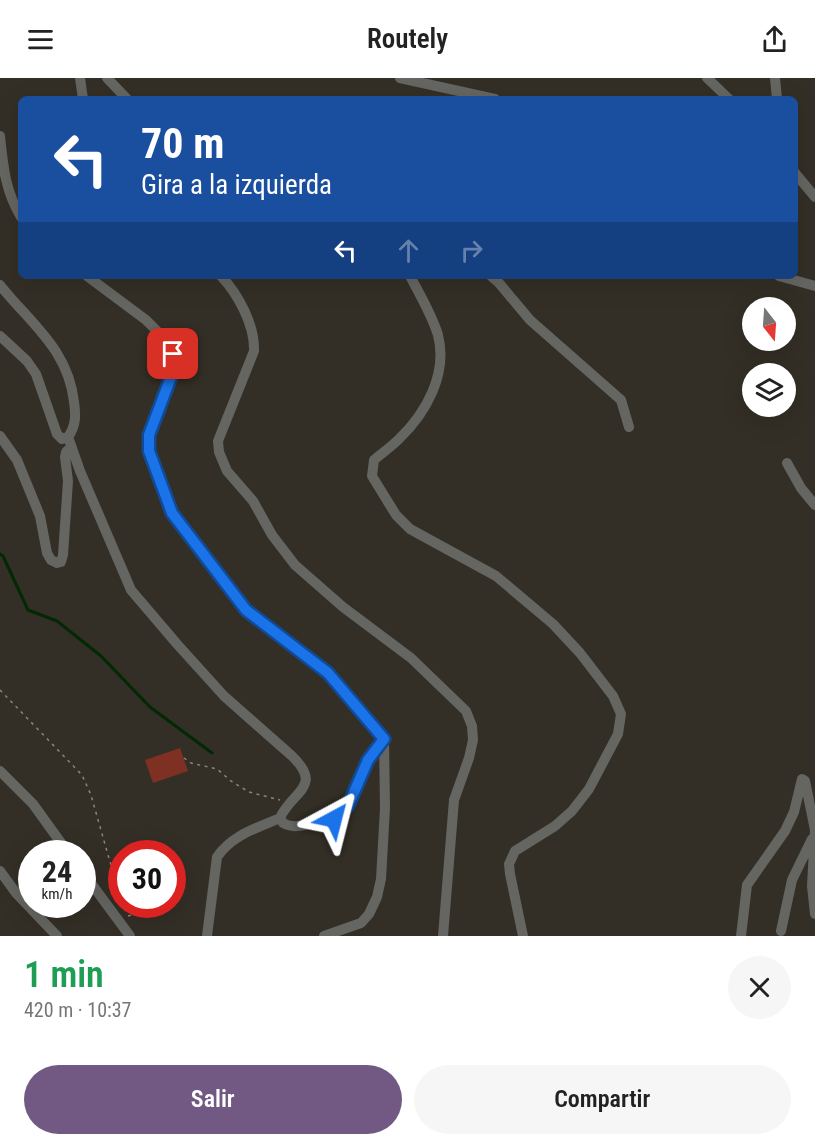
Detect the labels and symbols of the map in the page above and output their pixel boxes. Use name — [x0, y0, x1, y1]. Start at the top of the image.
north arrow — [742, 297, 796, 351]
pin — [147, 328, 198, 379]
position arrow — [302, 787, 366, 851]
speed limit sign: 30 — [108, 840, 186, 918]

